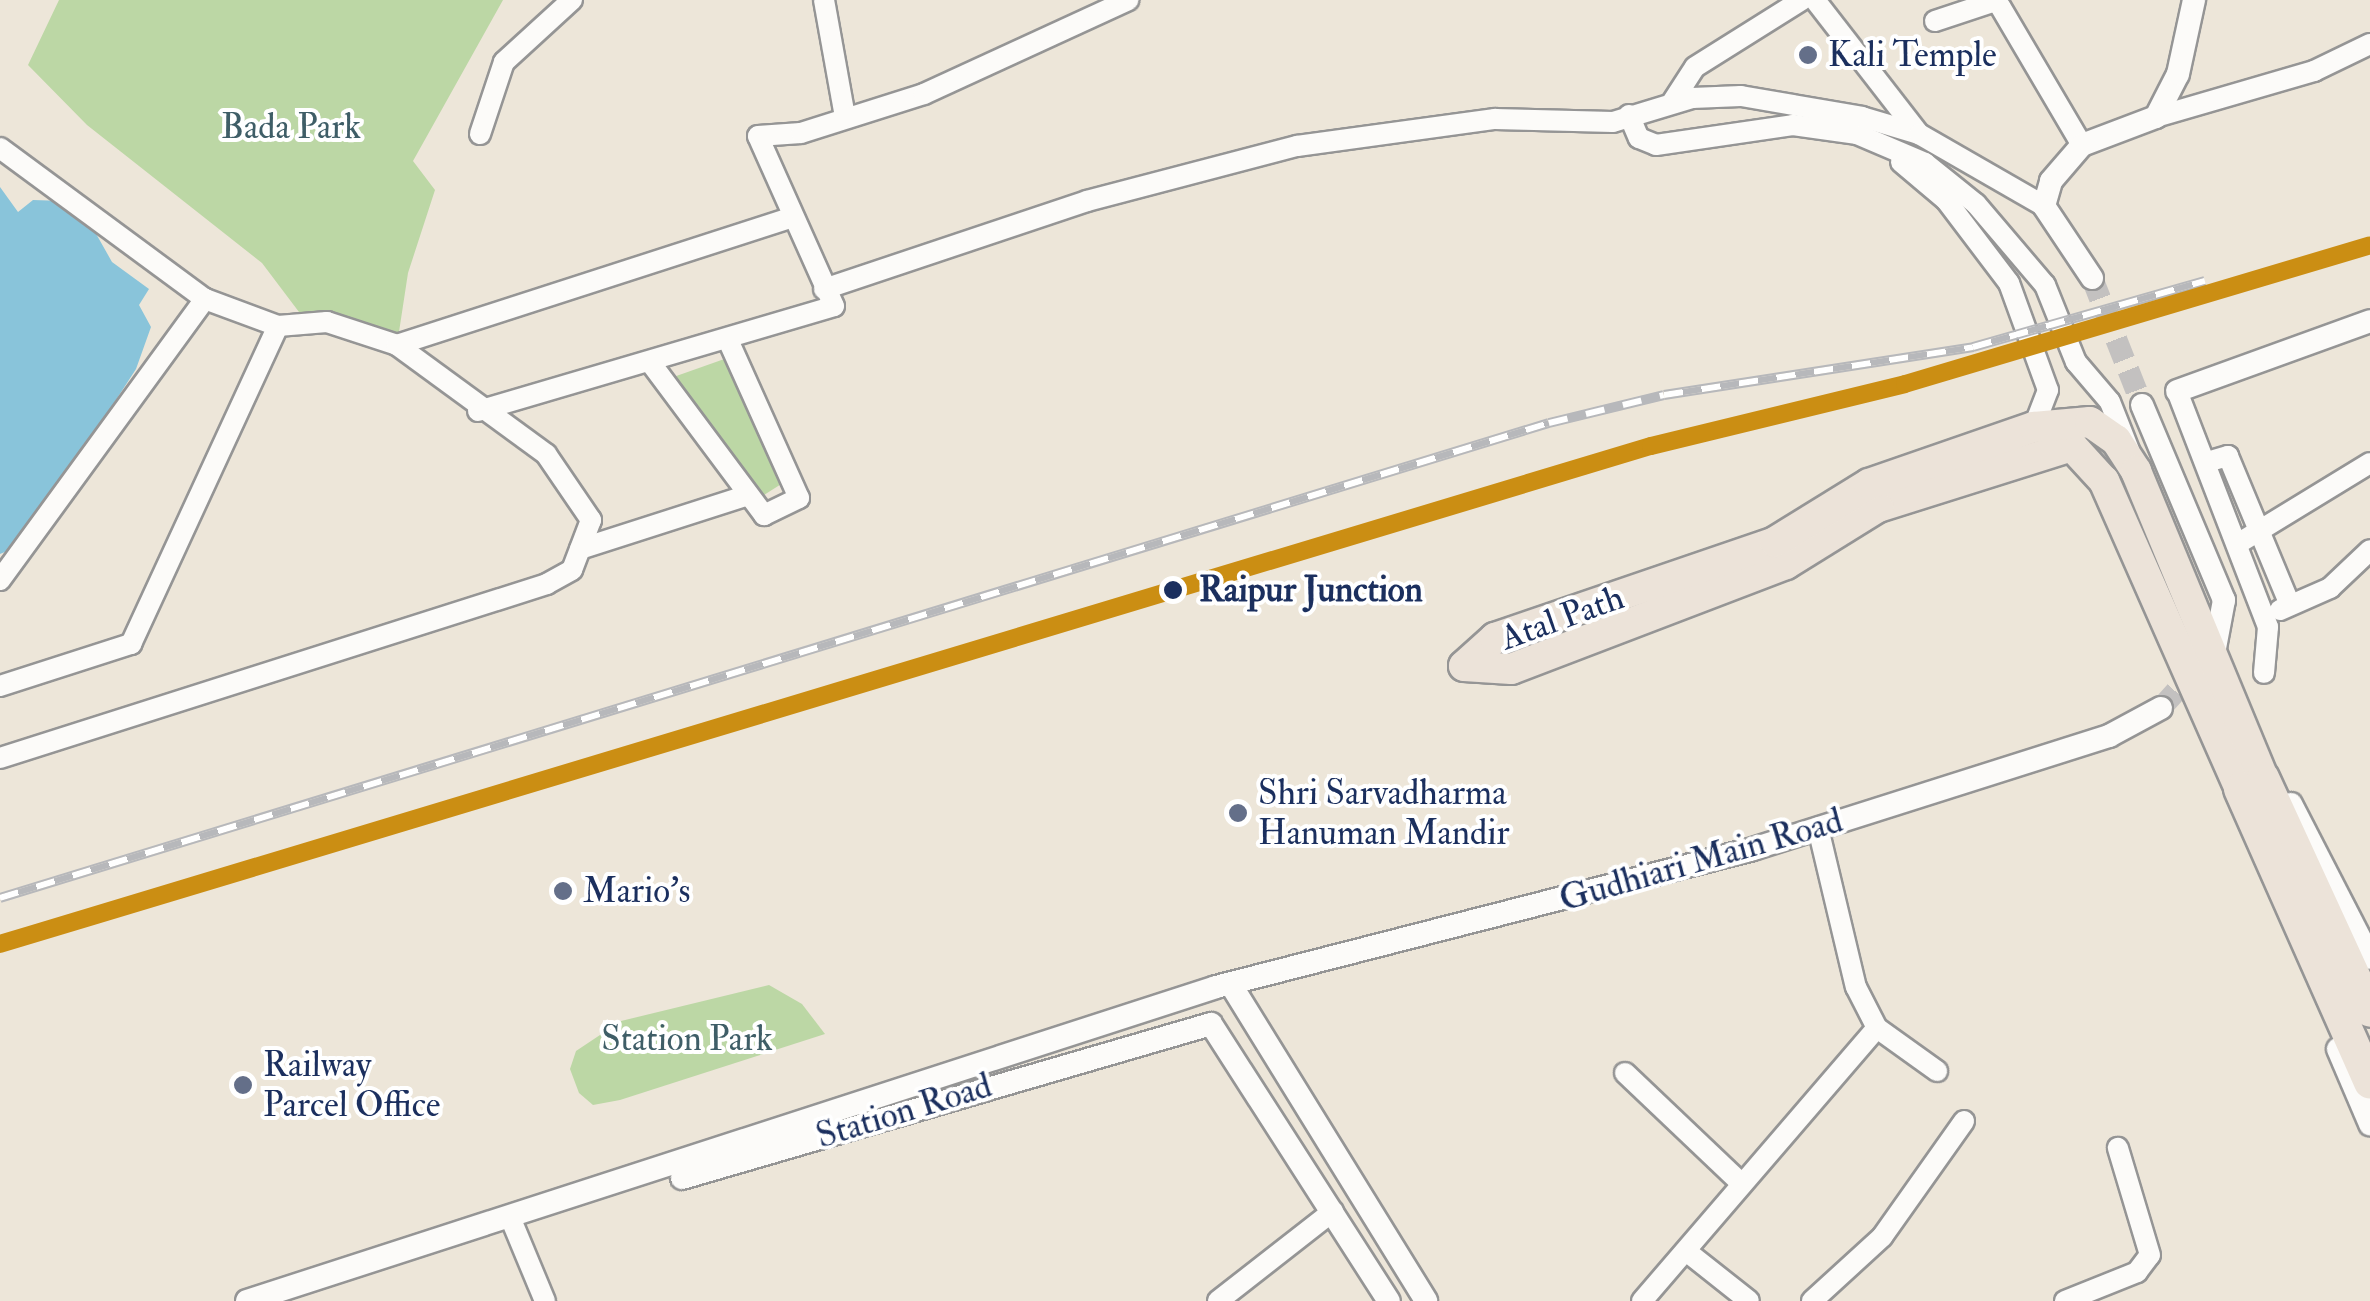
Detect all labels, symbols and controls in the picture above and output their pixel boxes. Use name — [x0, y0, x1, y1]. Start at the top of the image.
place label: Kali Temple — [1828, 34, 1997, 76]
marker: Kali Temple — [1797, 44, 1819, 66]
park label: Bada Park — [221, 106, 361, 148]
place label: Raipur Junction — [1199, 569, 1423, 611]
marker: Raipur Junction — [1156, 573, 1190, 607]
street label: Atal Path — [1495, 576, 1629, 660]
place label: Shri Sarvadharma Hanuman Mandir — [1258, 772, 1509, 854]
street label: Gudhiari Main Road — [1555, 800, 1847, 920]
marker: Shri Sarvadharma Hanuman Mandir — [1227, 802, 1249, 824]
place label: Mario's — [583, 870, 690, 912]
marker: Mario's — [552, 880, 574, 902]
park label: Station Park — [601, 1018, 773, 1060]
place label: Railway Parcel Office — [263, 1044, 440, 1126]
street label: Station Road — [811, 1064, 997, 1158]
marker: Railway Parcel Office — [232, 1074, 254, 1096]

